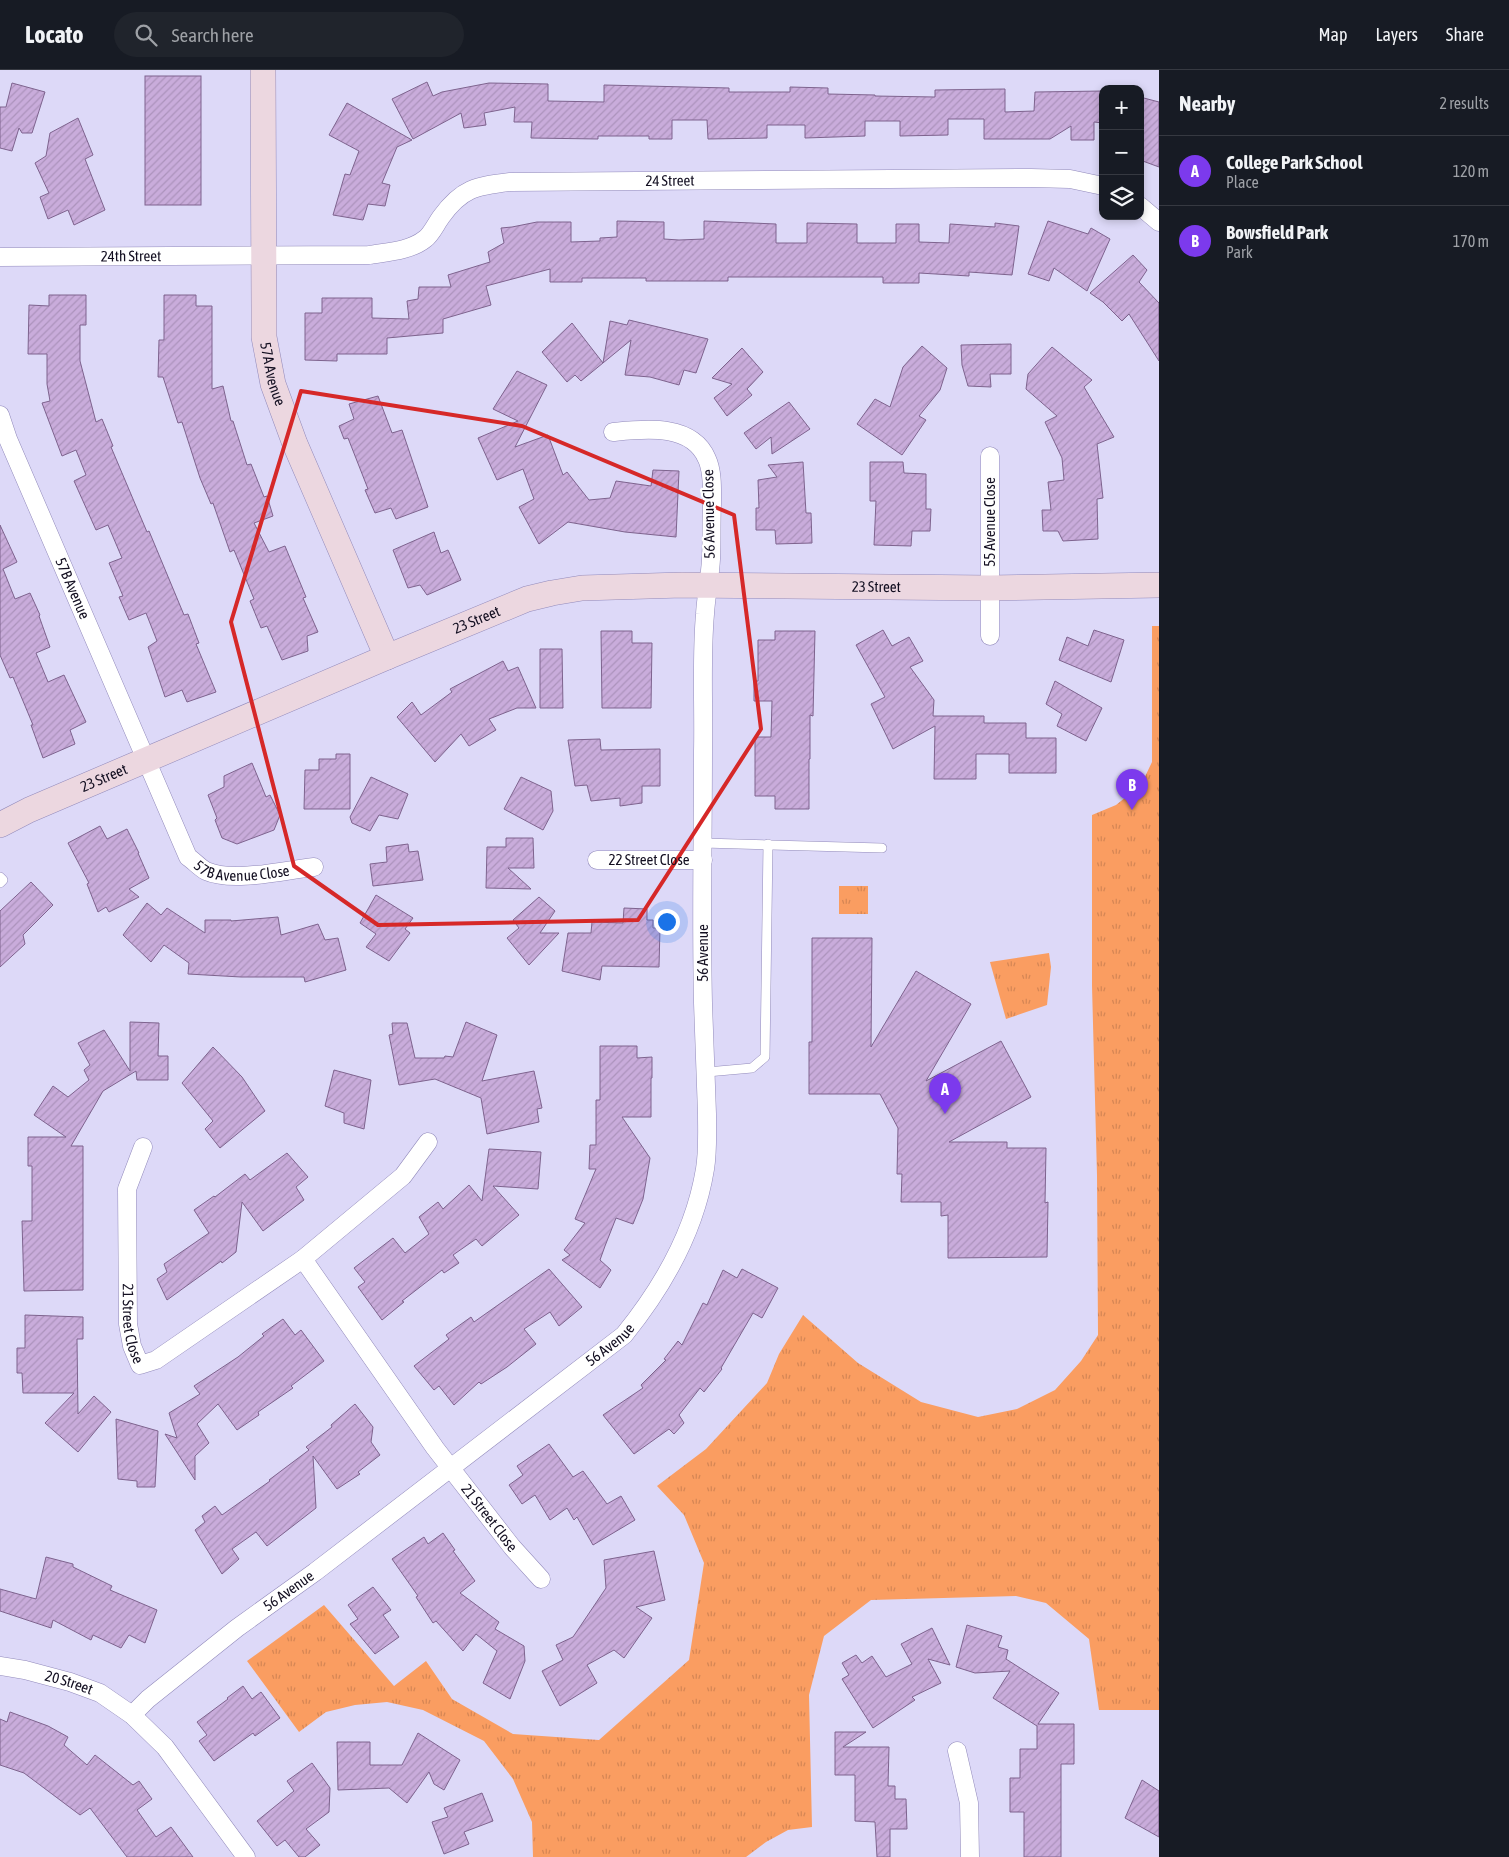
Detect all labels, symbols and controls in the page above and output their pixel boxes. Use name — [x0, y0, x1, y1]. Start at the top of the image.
search box — [114, 12, 464, 57]
text: Locato — [25, 21, 84, 48]
icon: search — [132, 21, 160, 49]
text: Search here — [172, 24, 254, 46]
text: Map — [1318, 24, 1347, 45]
text: Layers — [1375, 24, 1418, 45]
text: Share — [1446, 24, 1484, 45]
map controls — [1099, 85, 1144, 220]
button: + — [1099, 85, 1144, 130]
text: Nearby — [1179, 91, 1235, 115]
text: 2 results — [1439, 94, 1489, 112]
button: − — [1099, 130, 1144, 175]
text: College Park School — [1226, 151, 1362, 173]
text: A — [1191, 162, 1199, 180]
text: 120 m — [1453, 162, 1489, 180]
street label: 24 Street — [645, 172, 695, 189]
text: Place — [1226, 173, 1259, 191]
button: layers — [1099, 175, 1144, 220]
text: Bowsfield Park — [1226, 221, 1328, 243]
text: B — [1191, 232, 1199, 250]
text: 170 m — [1453, 232, 1489, 250]
text: Park — [1226, 243, 1253, 261]
street label: 24th Street — [101, 247, 161, 264]
street label: 57A Avenue — [257, 341, 289, 408]
street label: 56 Avenue Close — [699, 469, 718, 559]
street label: 55 Avenue Close — [981, 477, 998, 567]
street label: 57B Avenue — [52, 555, 94, 622]
street label: 23 Street — [852, 578, 901, 595]
street label: 23 Street — [450, 602, 502, 637]
street label: 23 Street — [78, 760, 130, 795]
pin: B — [1116, 769, 1148, 810]
street label: 22 Street Close — [609, 851, 690, 868]
street label: 57B Avenue Close — [191, 857, 291, 884]
your location — [654, 909, 680, 935]
street label: 56 Avenue — [694, 924, 711, 982]
pin: A — [929, 1073, 961, 1114]
street label: 21 Street Close — [120, 1283, 147, 1366]
street label: 56 Avenue — [582, 1320, 638, 1369]
street label: 21 Street Close — [458, 1480, 521, 1555]
street label: 56 Avenue — [260, 1567, 317, 1614]
street label: 20 Street — [43, 1667, 95, 1698]

